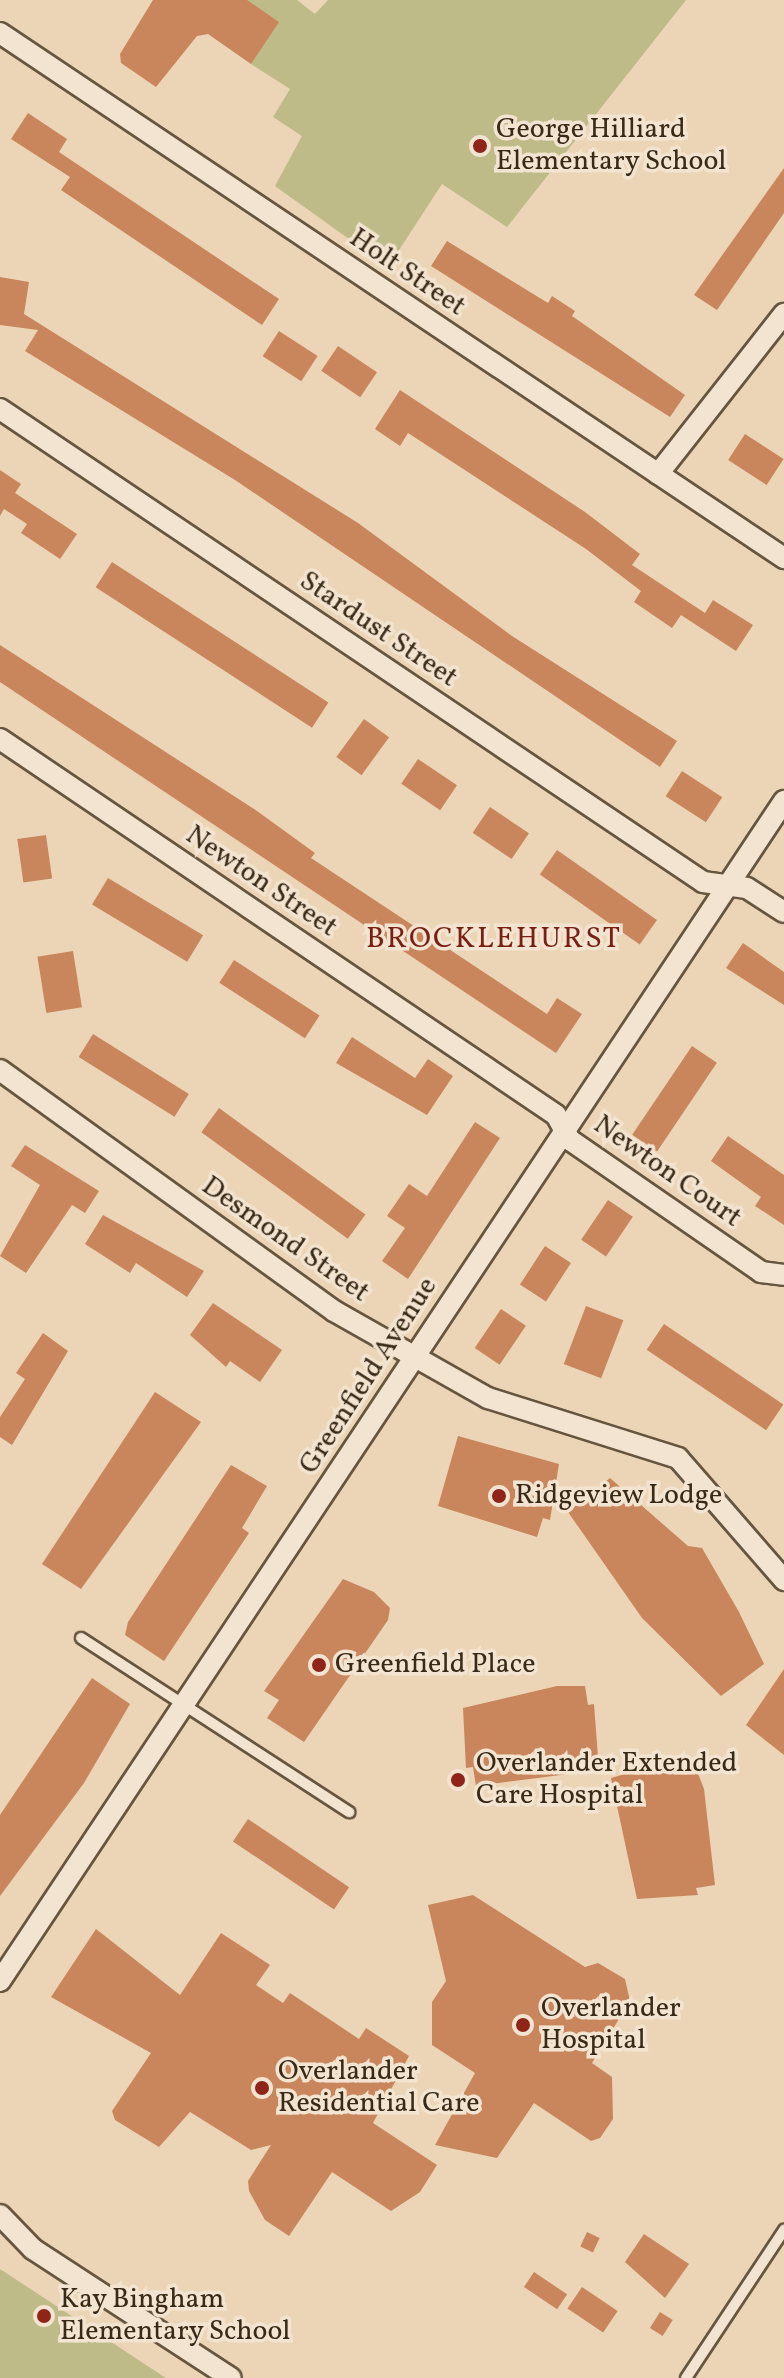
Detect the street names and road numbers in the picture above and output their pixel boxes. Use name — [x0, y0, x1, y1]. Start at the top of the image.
street label: Holt Street — [343, 222, 471, 324]
street label: Stardust Street — [293, 565, 463, 695]
street label: Newton Street — [179, 819, 343, 945]
street label: Newton Court — [587, 1109, 747, 1235]
street label: Desmond Street — [195, 1170, 375, 1310]
street label: Greenfield Avenue — [293, 1271, 445, 1481]

